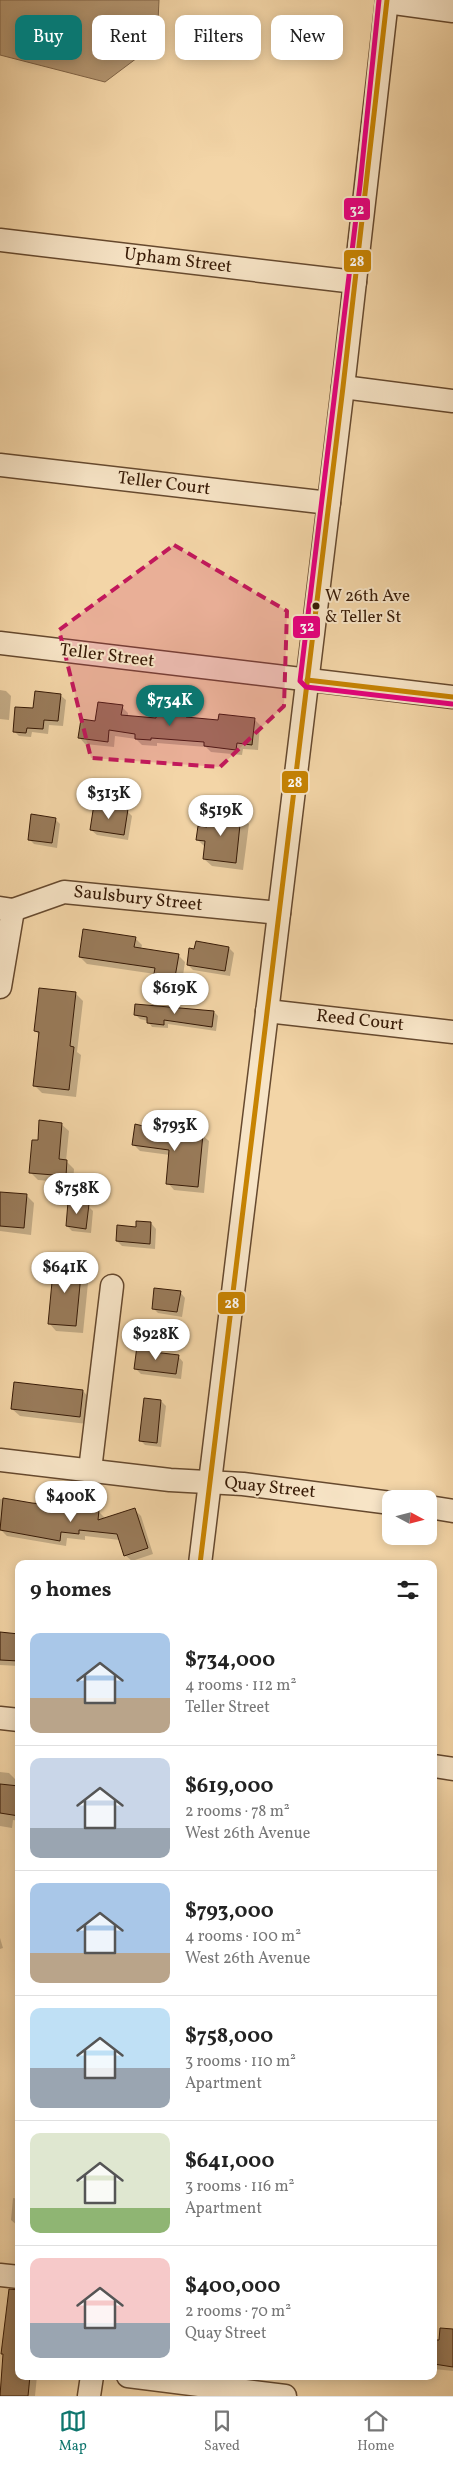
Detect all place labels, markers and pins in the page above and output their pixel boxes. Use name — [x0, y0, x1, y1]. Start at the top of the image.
place label: W 26th Ave & Teller St — [325, 585, 410, 629]
marker: W 26th Ave & Teller St — [311, 601, 321, 611]
pin: $734K — [135, 684, 205, 727]
pin: $313K — [74, 778, 144, 820]
pin: $519K — [186, 794, 256, 837]
pin: $619K — [140, 972, 210, 1015]
pin: $793K — [140, 1110, 210, 1152]
pin: $758K — [42, 1172, 112, 1215]
pin: $641K — [30, 1252, 100, 1294]
pin: $928K — [121, 1318, 191, 1361]
pin: $400K — [36, 1480, 106, 1523]

